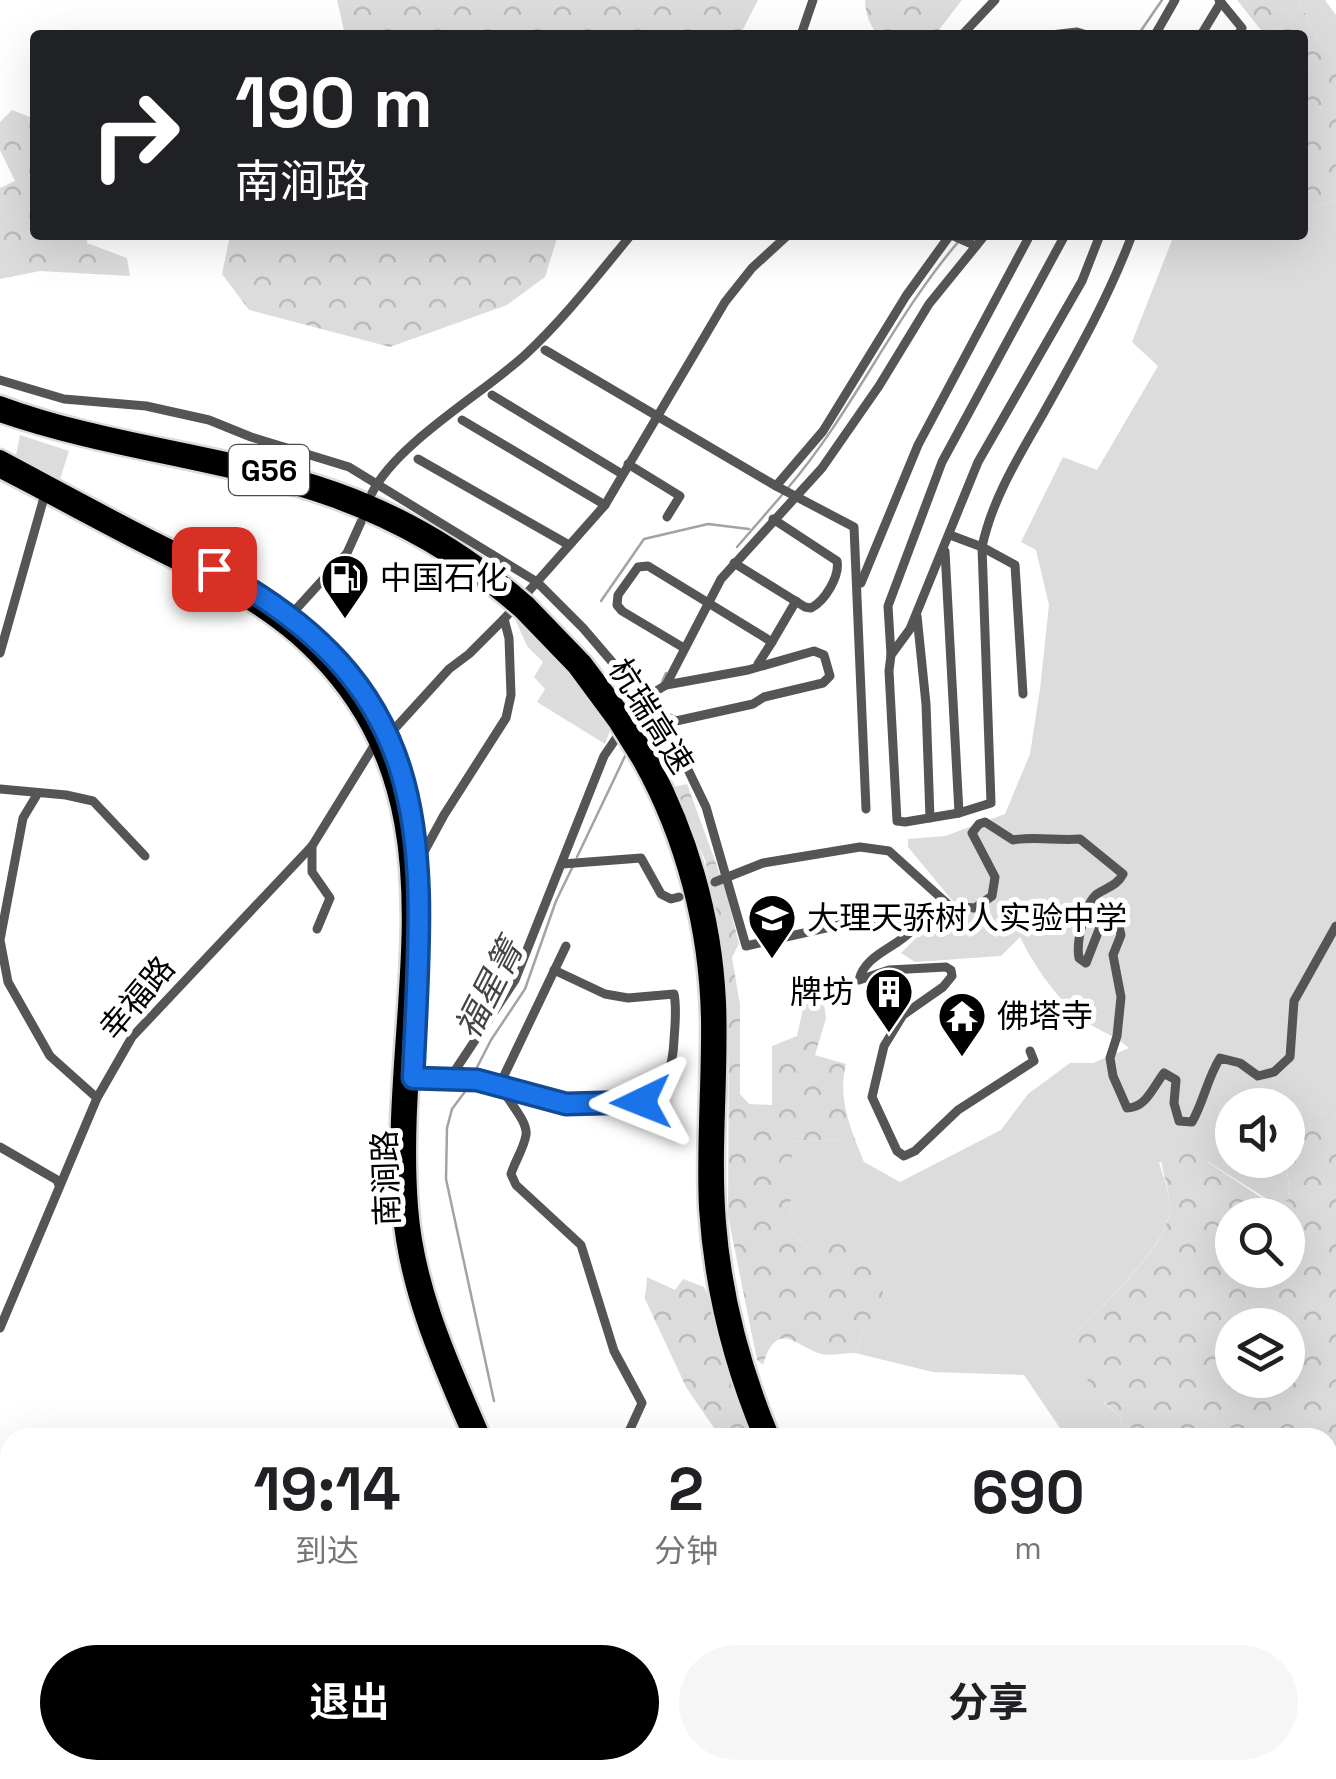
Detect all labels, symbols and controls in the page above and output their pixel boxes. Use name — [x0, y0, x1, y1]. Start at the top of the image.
text: 190 m — [235, 58, 433, 147]
icon: right — [70, 70, 200, 200]
text: 南涧路 — [235, 153, 370, 210]
road number: G56 — [229, 445, 309, 495]
pin — [172, 527, 257, 612]
icon: arrive — [187, 542, 242, 597]
fuel station icon: 中国石化 — [319, 552, 371, 620]
place label: 中国石化 — [380, 558, 508, 598]
street label: 杭瑞高速 — [600, 651, 702, 781]
school or university icon: 大理天骄树人实验中学 — [746, 892, 798, 960]
place label: 大理天骄树人实验中学 — [807, 898, 1127, 938]
water label: 福星箐 — [446, 928, 535, 1046]
street label: 幸福路 — [91, 948, 183, 1048]
building icon: 牌坊 — [863, 966, 915, 1034]
place label: 牌坊 — [790, 972, 854, 1012]
temple icon: 佛塔寺 — [936, 990, 988, 1058]
place label: 佛塔寺 — [997, 996, 1093, 1036]
position arrow — [589, 1050, 693, 1154]
map controls — [1215, 1088, 1305, 1398]
button: sound — [1215, 1088, 1305, 1178]
street label: 南涧路 — [364, 1129, 408, 1227]
button: search — [1215, 1198, 1305, 1288]
button: layers — [1215, 1308, 1305, 1398]
text: 19:14 — [253, 1451, 401, 1528]
text: 2 — [668, 1451, 704, 1528]
text: 690 — [972, 1454, 1085, 1531]
text: m — [1014, 1528, 1042, 1568]
text: 到达 — [295, 1531, 359, 1571]
text: 分钟 — [654, 1531, 718, 1571]
button: 退出 — [40, 1645, 659, 1760]
button: 分享 — [679, 1645, 1298, 1760]

